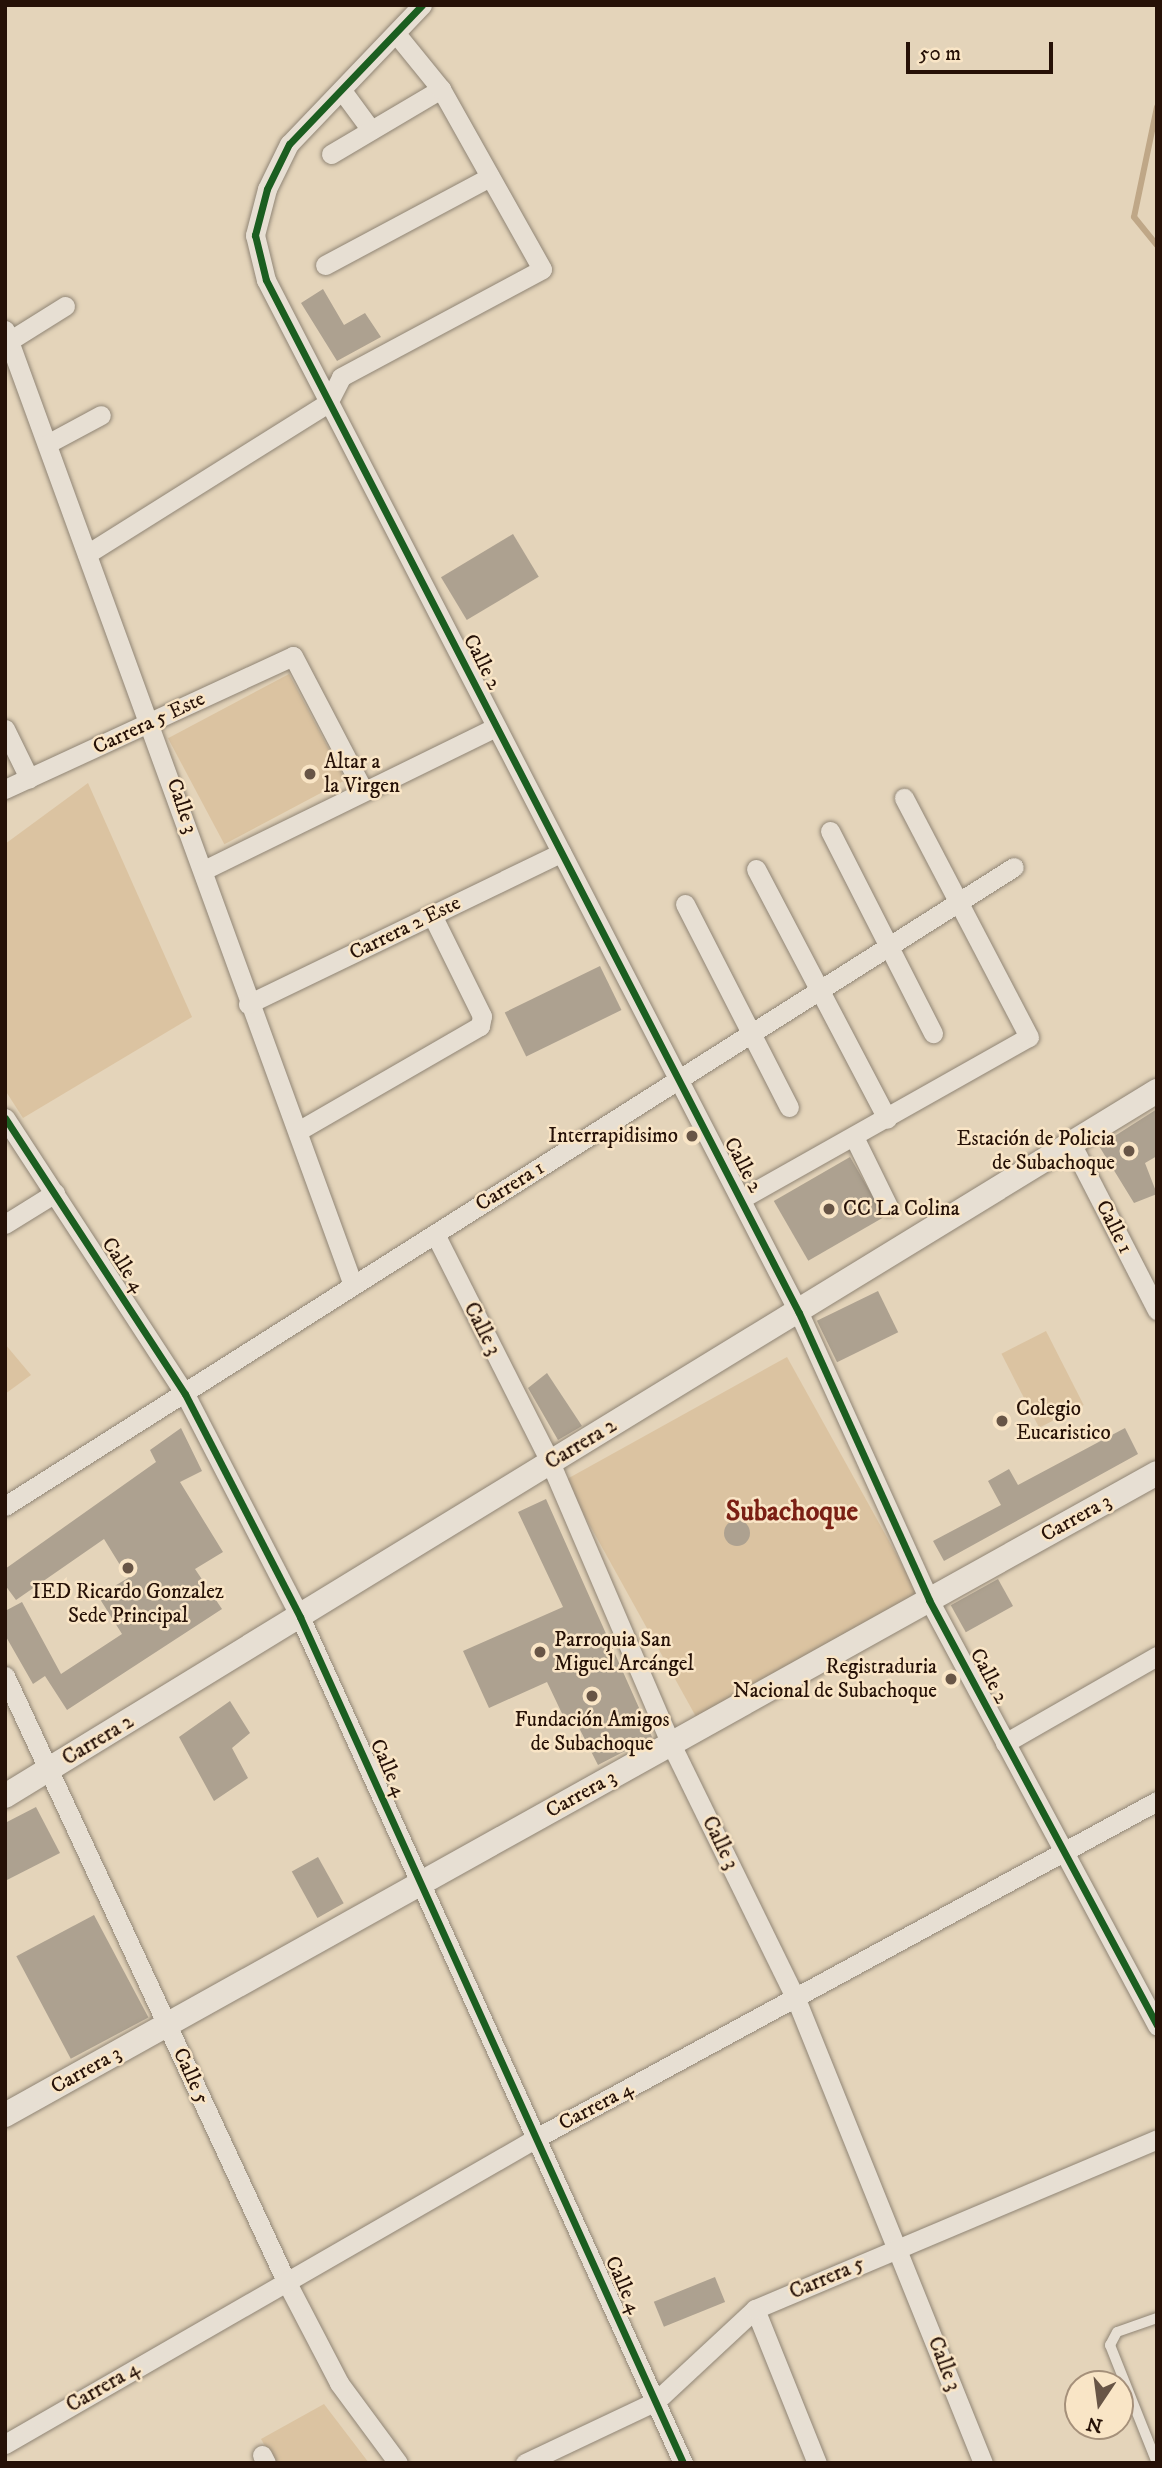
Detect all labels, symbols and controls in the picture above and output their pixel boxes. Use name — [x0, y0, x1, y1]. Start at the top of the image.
scale bar — [910, 28, 1057, 72]
text: 50 m — [919, 41, 961, 67]
street label: Calle 2 — [457, 630, 507, 694]
street label: Carrera 5 Este — [89, 686, 209, 760]
place label: Altar a la Virgen — [324, 749, 400, 799]
marker: Altar a la Virgen — [302, 766, 318, 782]
street label: Calle 3 — [161, 775, 203, 837]
street label: Carrera 2 Este — [345, 890, 465, 966]
place label: Interrapidisimo — [548, 1123, 678, 1149]
place label: Estación de Policia de Subachoque — [957, 1126, 1115, 1176]
marker: Interrapidisimo — [684, 1128, 700, 1144]
street label: Calle 2 — [718, 1133, 768, 1197]
marker: Estación de Policia de Subachoque — [1121, 1143, 1137, 1159]
street label: Carrera 1 — [471, 1155, 549, 1217]
place label: CC La Colina — [843, 1196, 960, 1222]
street label: Calle 1 — [1090, 1196, 1138, 1258]
marker: CC La Colina — [821, 1201, 837, 1217]
street label: Calle 4 — [96, 1233, 150, 1297]
street label: Calle 3 — [458, 1298, 506, 1360]
place label: Colegio Eucaristico — [1016, 1396, 1111, 1446]
street label: Carrera 2 — [541, 1413, 621, 1475]
marker: Colegio Eucaristico — [994, 1413, 1010, 1429]
street label: Carrera 3 — [1037, 1488, 1115, 1548]
district label: Subachoque — [726, 1495, 858, 1529]
marker: IED Ricardo Gonzalez Sede Principal — [120, 1560, 136, 1576]
place label: IED Ricardo Gonzalez Sede Principal — [32, 1579, 224, 1629]
place label: Parroquia San Miguel Arcángel — [554, 1627, 694, 1677]
marker: Parroquia San Miguel Arcángel — [532, 1644, 548, 1660]
street label: Calle 2 — [964, 1644, 1014, 1708]
place label: Registraduria Nacional de Subachoque — [733, 1654, 937, 1704]
marker: Registraduria Nacional de Subachoque — [943, 1671, 959, 1687]
marker: Fundación Amigos de Subachoque — [584, 1688, 600, 1704]
place label: Fundación Amigos de Subachoque — [515, 1707, 669, 1757]
street label: Carrera 2 — [58, 1709, 138, 1771]
street label: Calle 4 — [364, 1735, 412, 1801]
street label: Carrera 3 — [542, 1764, 620, 1824]
street label: Calle 3 — [696, 1812, 744, 1874]
street label: Carrera 3 — [47, 2040, 125, 2100]
street label: Calle 5 — [167, 2044, 215, 2108]
street label: Carrera 4 — [555, 2076, 637, 2136]
street label: Carrera 5 — [786, 2251, 868, 2305]
street label: Calle 4 — [599, 2252, 647, 2318]
street label: Calle 3 — [922, 2333, 966, 2395]
street label: Carrera 4 — [62, 2356, 144, 2418]
north arrow — [1064, 2370, 1134, 2440]
text: N — [1084, 2411, 1105, 2437]

